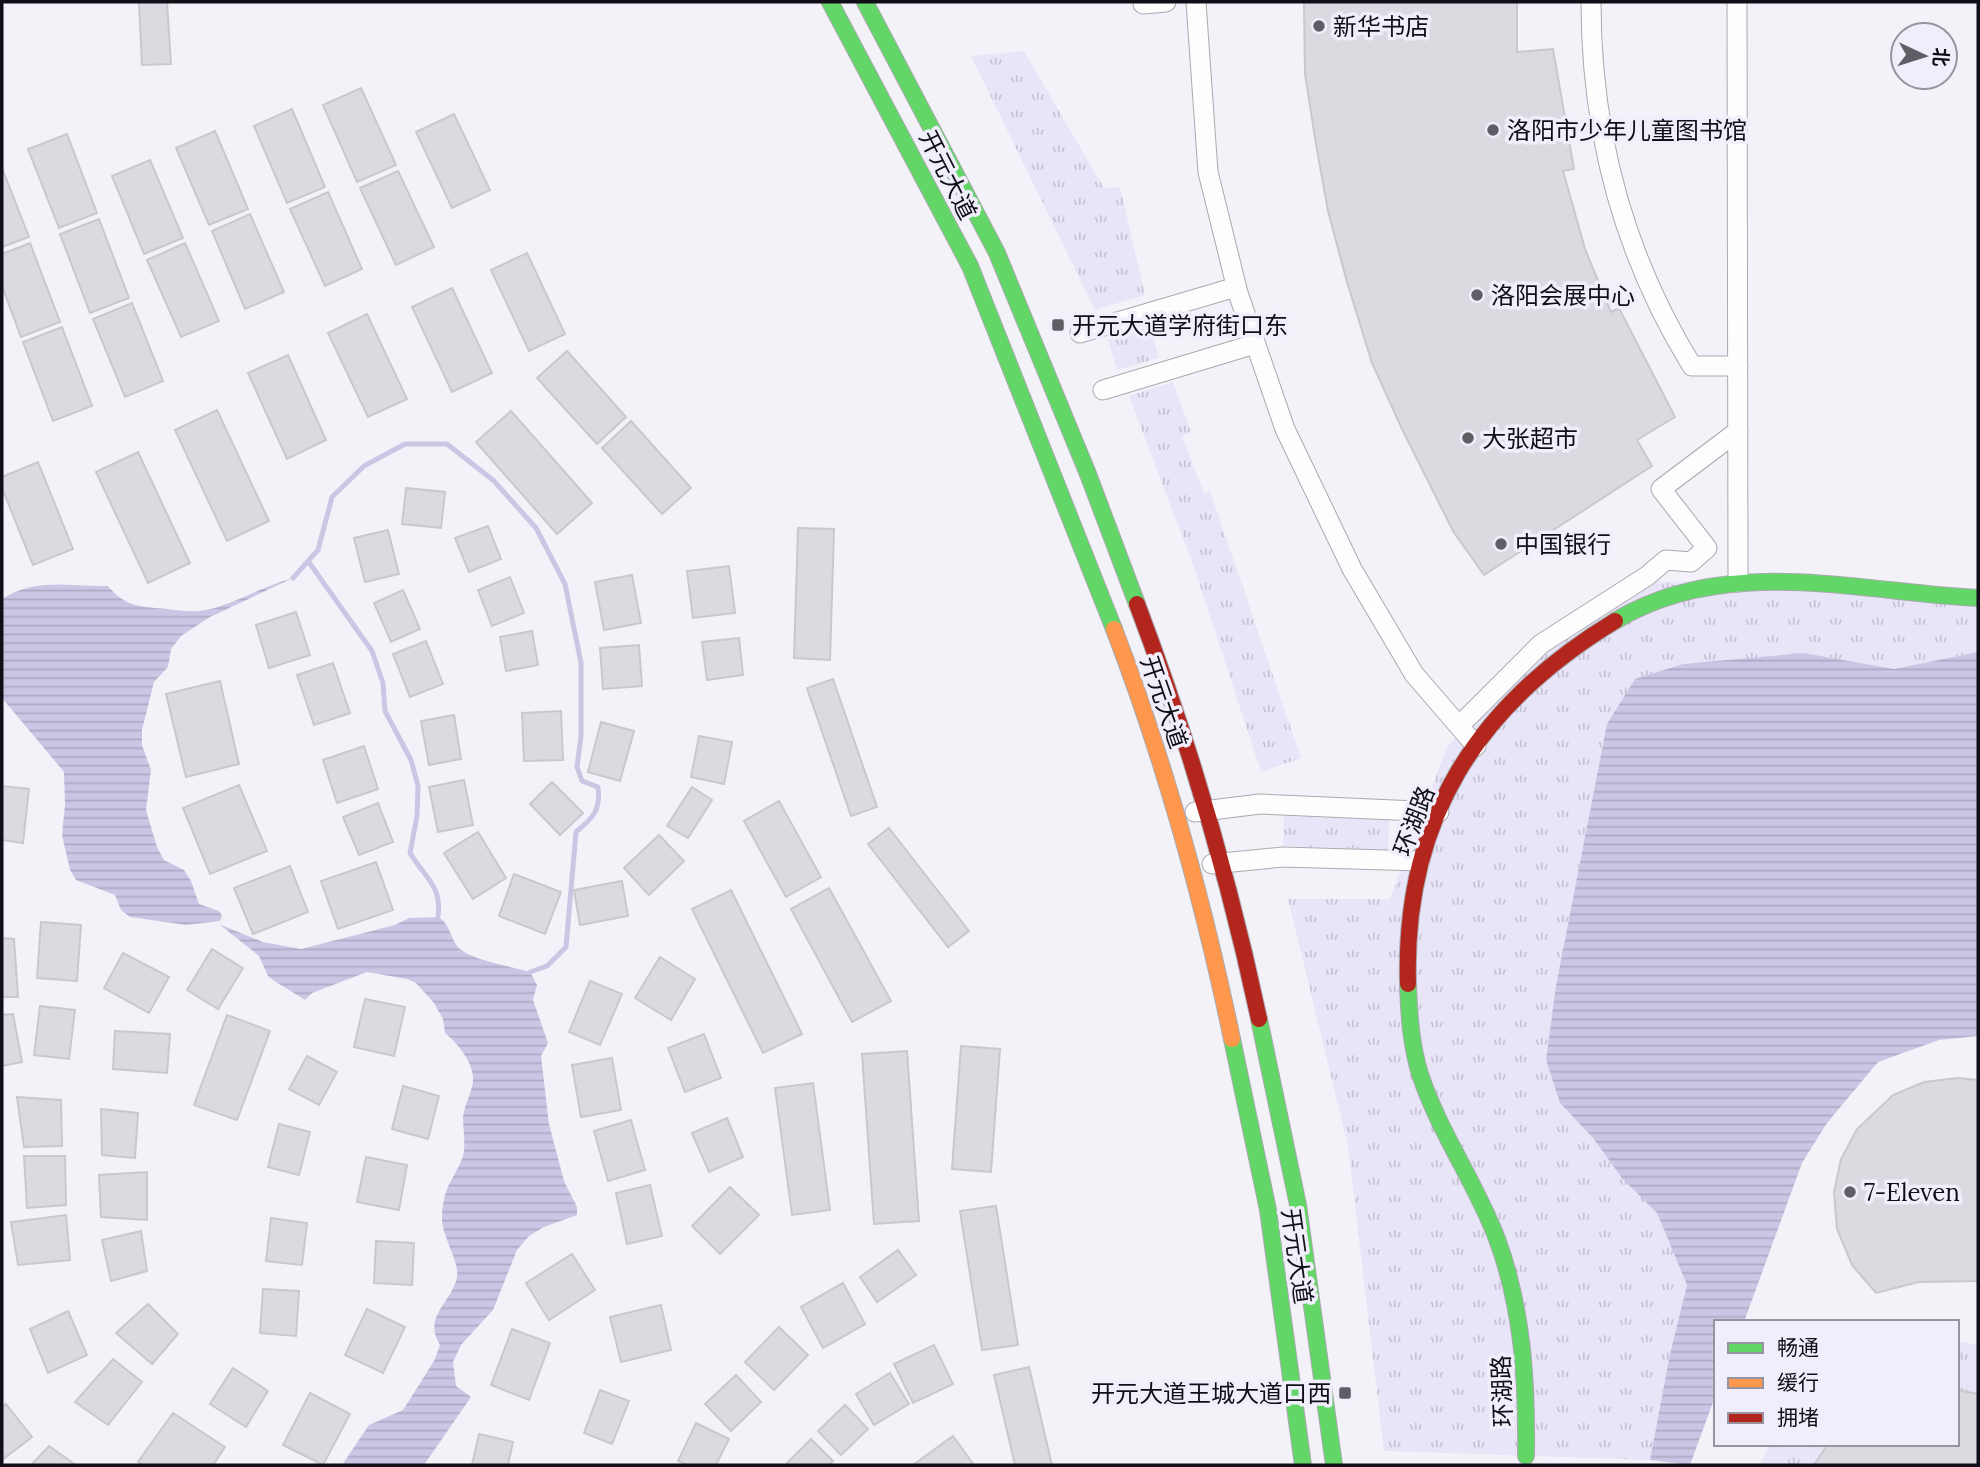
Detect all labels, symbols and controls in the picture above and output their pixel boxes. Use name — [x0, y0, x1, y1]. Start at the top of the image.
place label: 新华书店 — [1333, 11, 1429, 42]
marker: 新华书店 — [1311, 18, 1327, 34]
north arrow — [1889, 21, 1959, 91]
text: 北 — [1928, 47, 1954, 68]
place label: 洛阳市少年儿童图书馆 — [1507, 115, 1747, 146]
marker: 洛阳市少年儿童图书馆 — [1485, 122, 1501, 138]
street label: 开元大道 — [912, 125, 984, 225]
place label: 洛阳会展中心 — [1491, 280, 1635, 311]
marker: 洛阳会展中心 — [1469, 287, 1485, 303]
place label: 开元大道学府街口东 — [1072, 310, 1288, 341]
marker: 开元大道学府街口东 — [1050, 317, 1066, 333]
place label: 大张超市 — [1482, 423, 1578, 454]
marker: 大张超市 — [1460, 430, 1476, 446]
place label: 中国银行 — [1515, 529, 1611, 560]
marker: 中国银行 — [1493, 536, 1509, 552]
street label: 开元大道 — [1134, 652, 1194, 752]
street label: 环湖路 — [1387, 782, 1441, 860]
place label: 7-Eleven — [1864, 1177, 1960, 1208]
marker: 7-Eleven — [1842, 1184, 1858, 1200]
street label: 开元大道 — [1275, 1206, 1319, 1306]
legend — [1714, 1320, 1959, 1446]
text: 畅通 — [1777, 1334, 1819, 1361]
street label: 环湖路 — [1485, 1354, 1519, 1428]
text: 缓行 — [1777, 1369, 1819, 1396]
place label: 开元大道王城大道口西 — [1091, 1378, 1331, 1409]
marker: 开元大道王城大道口西 — [1337, 1385, 1353, 1401]
text: 拥堵 — [1777, 1404, 1819, 1431]

